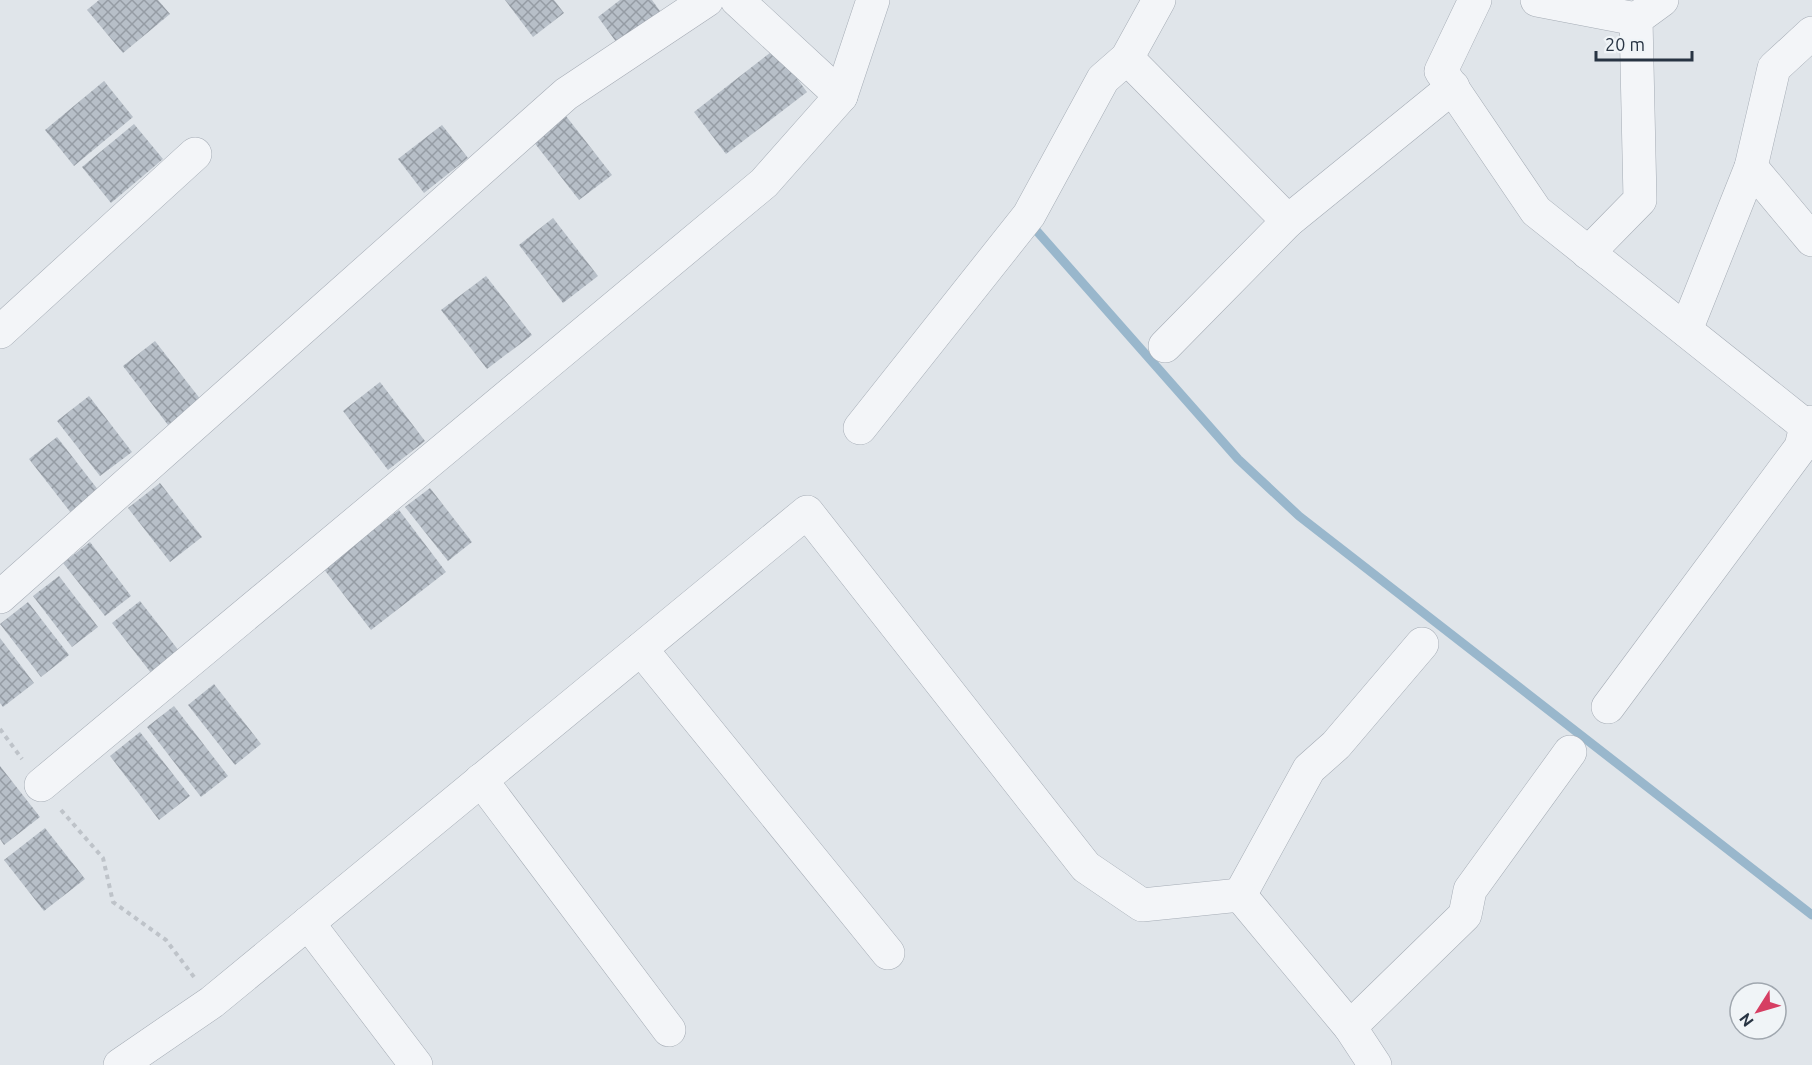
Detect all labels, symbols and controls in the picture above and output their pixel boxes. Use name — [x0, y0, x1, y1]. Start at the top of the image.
scale bar — [1596, 24, 1692, 62]
text: 20 m — [1605, 34, 1645, 54]
north arrow — [1728, 981, 1788, 1041]
text: N — [1735, 1010, 1757, 1030]

